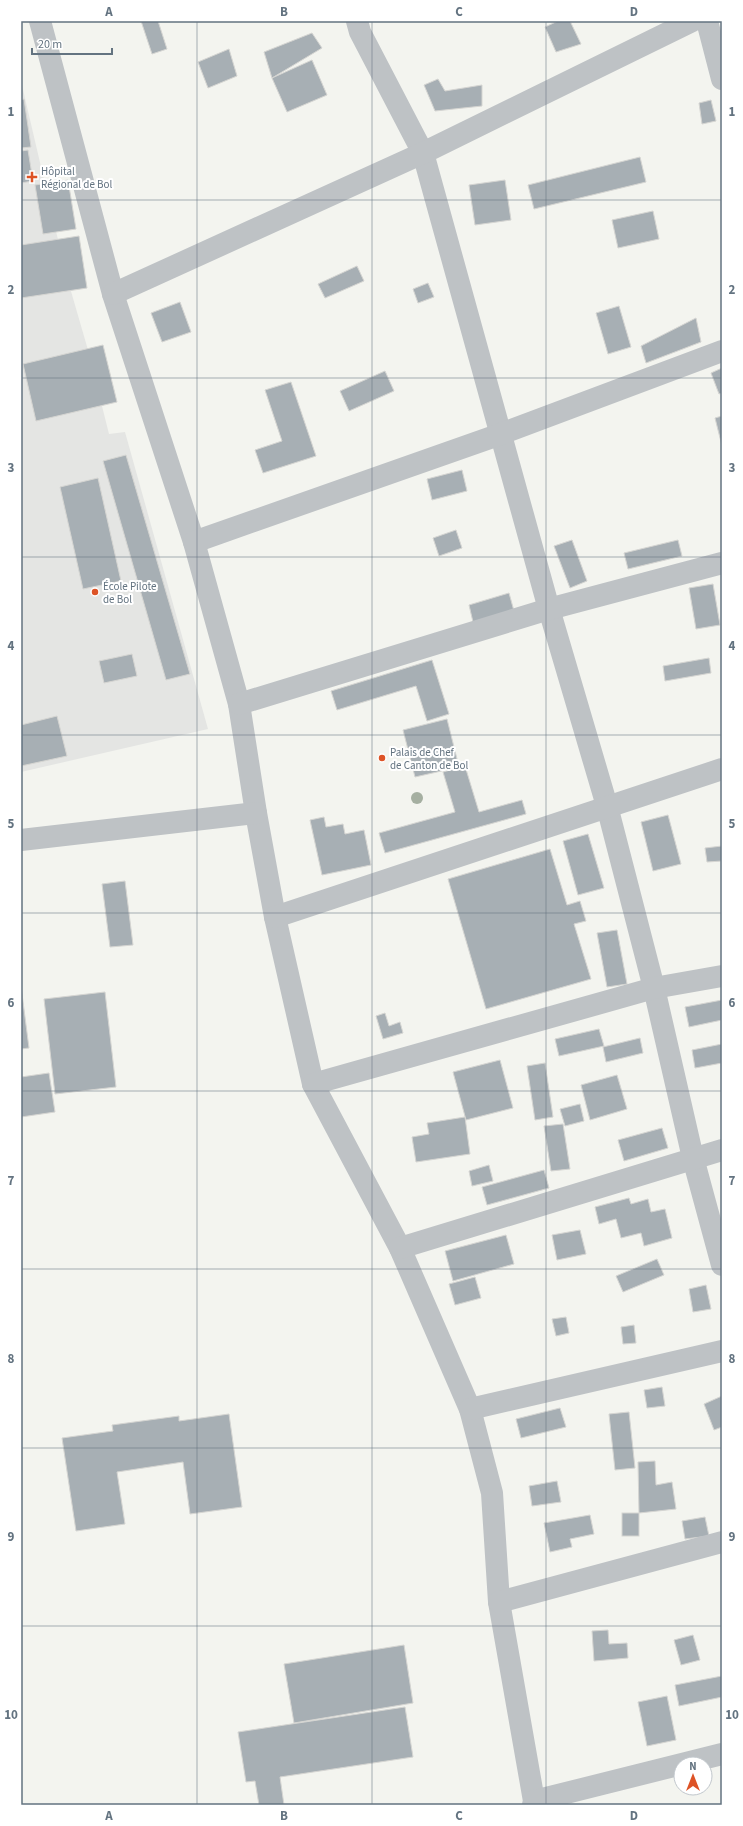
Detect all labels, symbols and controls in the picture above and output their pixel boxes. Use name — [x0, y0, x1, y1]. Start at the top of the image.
text: A — [104, 3, 113, 21]
text: B — [280, 3, 288, 21]
text: C — [455, 3, 463, 21]
text: D — [630, 3, 638, 21]
scale bar — [32, 30, 112, 56]
text: 20 m — [38, 36, 62, 53]
text: 1 — [8, 103, 15, 121]
text: 1 — [729, 103, 736, 121]
place label: Hôpital Régional de Bol — [41, 164, 112, 192]
marker: Hôpital Régional de Bol — [26, 171, 38, 183]
text: 2 — [8, 281, 15, 299]
text: 2 — [729, 281, 736, 299]
text: 3 — [8, 459, 15, 477]
text: 3 — [729, 459, 736, 477]
place label: École Pilote de Bol — [103, 579, 157, 607]
marker: École Pilote de Bol — [90, 587, 100, 597]
text: 4 — [8, 637, 15, 655]
text: 4 — [729, 637, 736, 655]
place label: Palais de Chef de Canton de Bol — [390, 745, 469, 773]
marker: Palais de Chef de Canton de Bol — [377, 753, 387, 763]
text: 5 — [8, 815, 15, 833]
text: 5 — [729, 815, 736, 833]
text: 6 — [8, 994, 15, 1012]
text: 6 — [729, 994, 736, 1012]
text: 7 — [8, 1172, 15, 1190]
text: 7 — [729, 1172, 736, 1190]
text: 8 — [8, 1350, 15, 1368]
text: 8 — [729, 1350, 736, 1368]
text: 9 — [8, 1528, 15, 1546]
text: 9 — [729, 1528, 736, 1546]
text: 10 — [4, 1706, 18, 1724]
text: 10 — [725, 1706, 739, 1724]
north arrow — [673, 1756, 713, 1796]
text: N — [689, 1759, 697, 1774]
text: A — [104, 1807, 113, 1825]
text: B — [280, 1807, 288, 1825]
text: C — [455, 1807, 463, 1825]
text: D — [630, 1807, 638, 1825]

